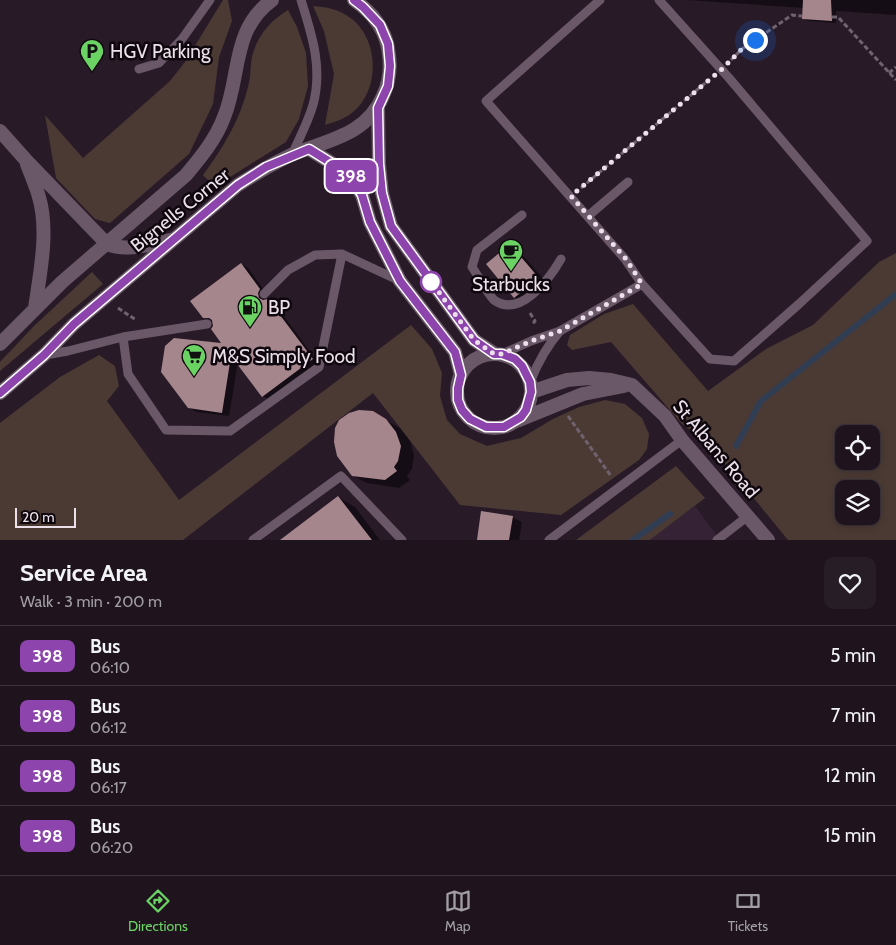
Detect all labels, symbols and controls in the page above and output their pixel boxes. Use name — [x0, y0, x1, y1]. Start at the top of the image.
your location — [743, 28, 768, 53]
parking icon: HGV Parking — [79, 38, 105, 72]
place label: HGV Parking — [110, 40, 211, 63]
line badge: 398 — [322, 160, 380, 192]
street label: Bignells Corner — [126, 163, 234, 257]
text: 398 — [336, 165, 366, 187]
cafe icon: Starbucks — [498, 238, 524, 272]
unlabelled marker — [420, 271, 442, 293]
place label: Starbucks — [472, 273, 550, 296]
fuel station icon: BP — [237, 294, 263, 328]
place label: BP — [268, 296, 290, 319]
supermarket icon: M&S Simply Food — [181, 343, 207, 377]
place label: M&S Simply Food — [212, 345, 355, 368]
street label: St Albans Road — [668, 395, 764, 503]
map controls — [835, 425, 880, 525]
button: locate — [835, 425, 880, 470]
button: layers — [835, 480, 880, 525]
scale bar — [15, 505, 76, 528]
text: 20 m — [22, 508, 55, 526]
button: heart — [824, 557, 876, 609]
text: Service Area — [20, 558, 147, 587]
text: Walk · 3 min · 200 m — [20, 592, 162, 611]
text: Bus — [90, 635, 120, 658]
text: 5 min — [830, 644, 876, 667]
text: 398 — [32, 645, 63, 667]
text: 06:10 — [90, 658, 130, 677]
text: Bus — [90, 695, 120, 718]
text: 7 min — [831, 704, 876, 727]
text: 398 — [32, 705, 63, 727]
text: 06:12 — [90, 718, 127, 737]
text: Bus — [90, 755, 120, 778]
text: 12 min — [824, 764, 876, 787]
text: 398 — [32, 765, 63, 787]
text: 06:17 — [90, 778, 127, 797]
text: Bus — [90, 815, 120, 838]
text: 15 min — [824, 824, 876, 847]
text: 398 — [32, 825, 63, 847]
text: 06:20 — [90, 838, 133, 857]
tab: Directions — [128, 887, 188, 935]
tab: Map — [444, 887, 472, 935]
tab: Tickets — [728, 887, 768, 935]

